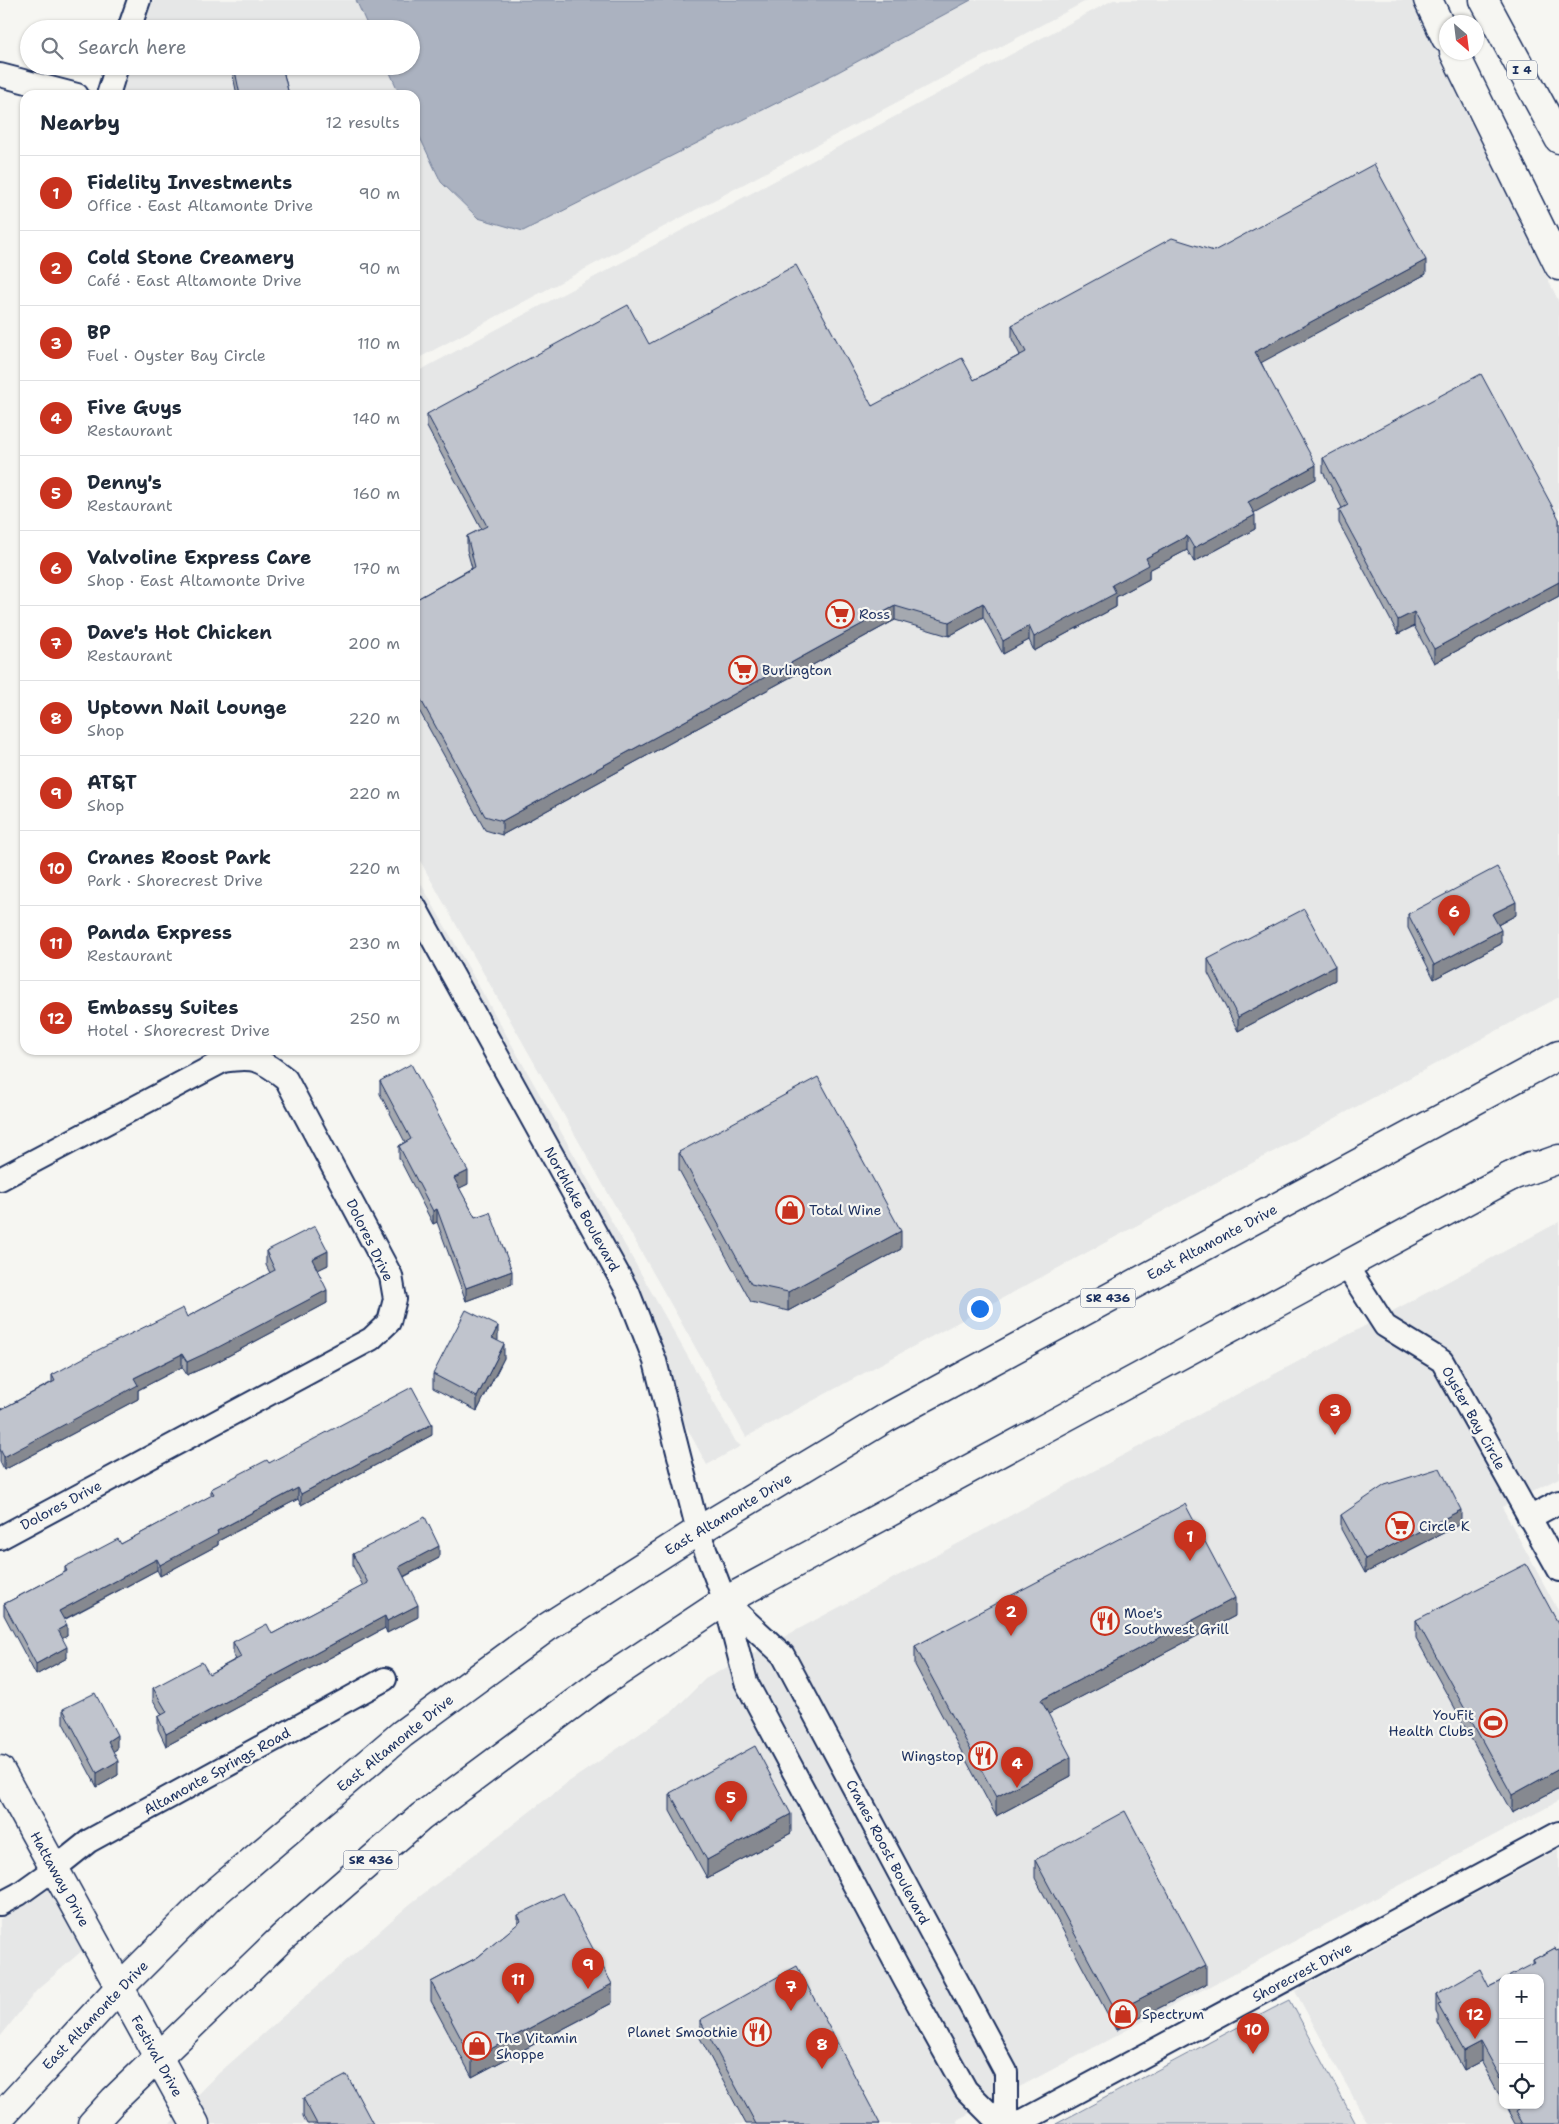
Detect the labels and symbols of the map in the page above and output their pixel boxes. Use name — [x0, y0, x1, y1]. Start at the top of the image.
north arrow — [1439, 15, 1484, 60]
road number: I 4 — [1507, 60, 1537, 80]
supermarket icon: Ross — [825, 599, 855, 629]
place label: Ross — [859, 605, 890, 623]
supermarket icon: Burlington — [728, 655, 758, 685]
place label: Burlington — [762, 661, 832, 679]
pin: 6 — [1438, 895, 1470, 936]
street label: Northlake Boulevard — [540, 1143, 624, 1275]
shop icon: Total Wine — [775, 1195, 805, 1225]
street label: Dolores Drive — [342, 1196, 398, 1284]
street label: East Altamonte Drive — [1144, 1200, 1280, 1284]
place label: Total Wine — [809, 1201, 881, 1219]
road number: SR 436 — [1080, 1289, 1136, 1308]
your location — [967, 1296, 993, 1322]
street label: Oyster Bay Circle — [1438, 1363, 1510, 1473]
pin: 3 — [1319, 1394, 1351, 1435]
street label: East Altamonte Drive — [661, 1469, 795, 1559]
street label: Dolores Drive — [17, 1476, 105, 1534]
supermarket icon: Circle K — [1385, 1511, 1415, 1541]
place label: Circle K — [1419, 1517, 1470, 1535]
pin: 1 — [1174, 1520, 1206, 1561]
pin: 2 — [995, 1595, 1027, 1636]
place label: Moe's Southwest Grill — [1124, 1604, 1229, 1638]
restaurant icon: Moe's Southwest Grill — [1090, 1606, 1120, 1636]
street label: East Altamonte Drive — [333, 1690, 457, 1796]
place label: YouFit Health Clubs — [1388, 1706, 1474, 1740]
sports icon: YouFit Health Clubs — [1478, 1708, 1508, 1738]
street label: Altamonte Springs Road — [141, 1723, 294, 1819]
restaurant icon: Wingstop — [968, 1741, 998, 1771]
place label: Wingstop — [901, 1747, 964, 1765]
pin: 4 — [1001, 1747, 1033, 1788]
street label: Cranes Roost Boulevard — [842, 1777, 934, 1928]
pin: 5 — [715, 1781, 747, 1822]
street label: Hattaway Drive — [26, 1828, 94, 1930]
road number: SR 436 — [344, 1850, 398, 1870]
street label: Shorecrest Drive — [1249, 1938, 1355, 2006]
pin: 9 — [572, 1948, 604, 1989]
street label: East Altamonte Drive — [38, 1957, 152, 2073]
pin: 11 — [502, 1963, 534, 2004]
pin: 7 — [775, 1970, 807, 2011]
pin: 12 — [1459, 1998, 1491, 2039]
shop icon: Spectrum — [1108, 1999, 1138, 2029]
place label: Spectrum — [1142, 2005, 1204, 2023]
street label: Festival Drive — [127, 2012, 187, 2100]
pin: 10 — [1237, 2013, 1269, 2054]
restaurant icon: Planet Smoothie — [742, 2017, 772, 2047]
place label: Planet Smoothie — [627, 2023, 738, 2041]
pin: 8 — [806, 2028, 838, 2069]
place label: The Vitamin Shoppe — [496, 2029, 578, 2063]
shop icon: The Vitamin Shoppe — [462, 2031, 492, 2061]

